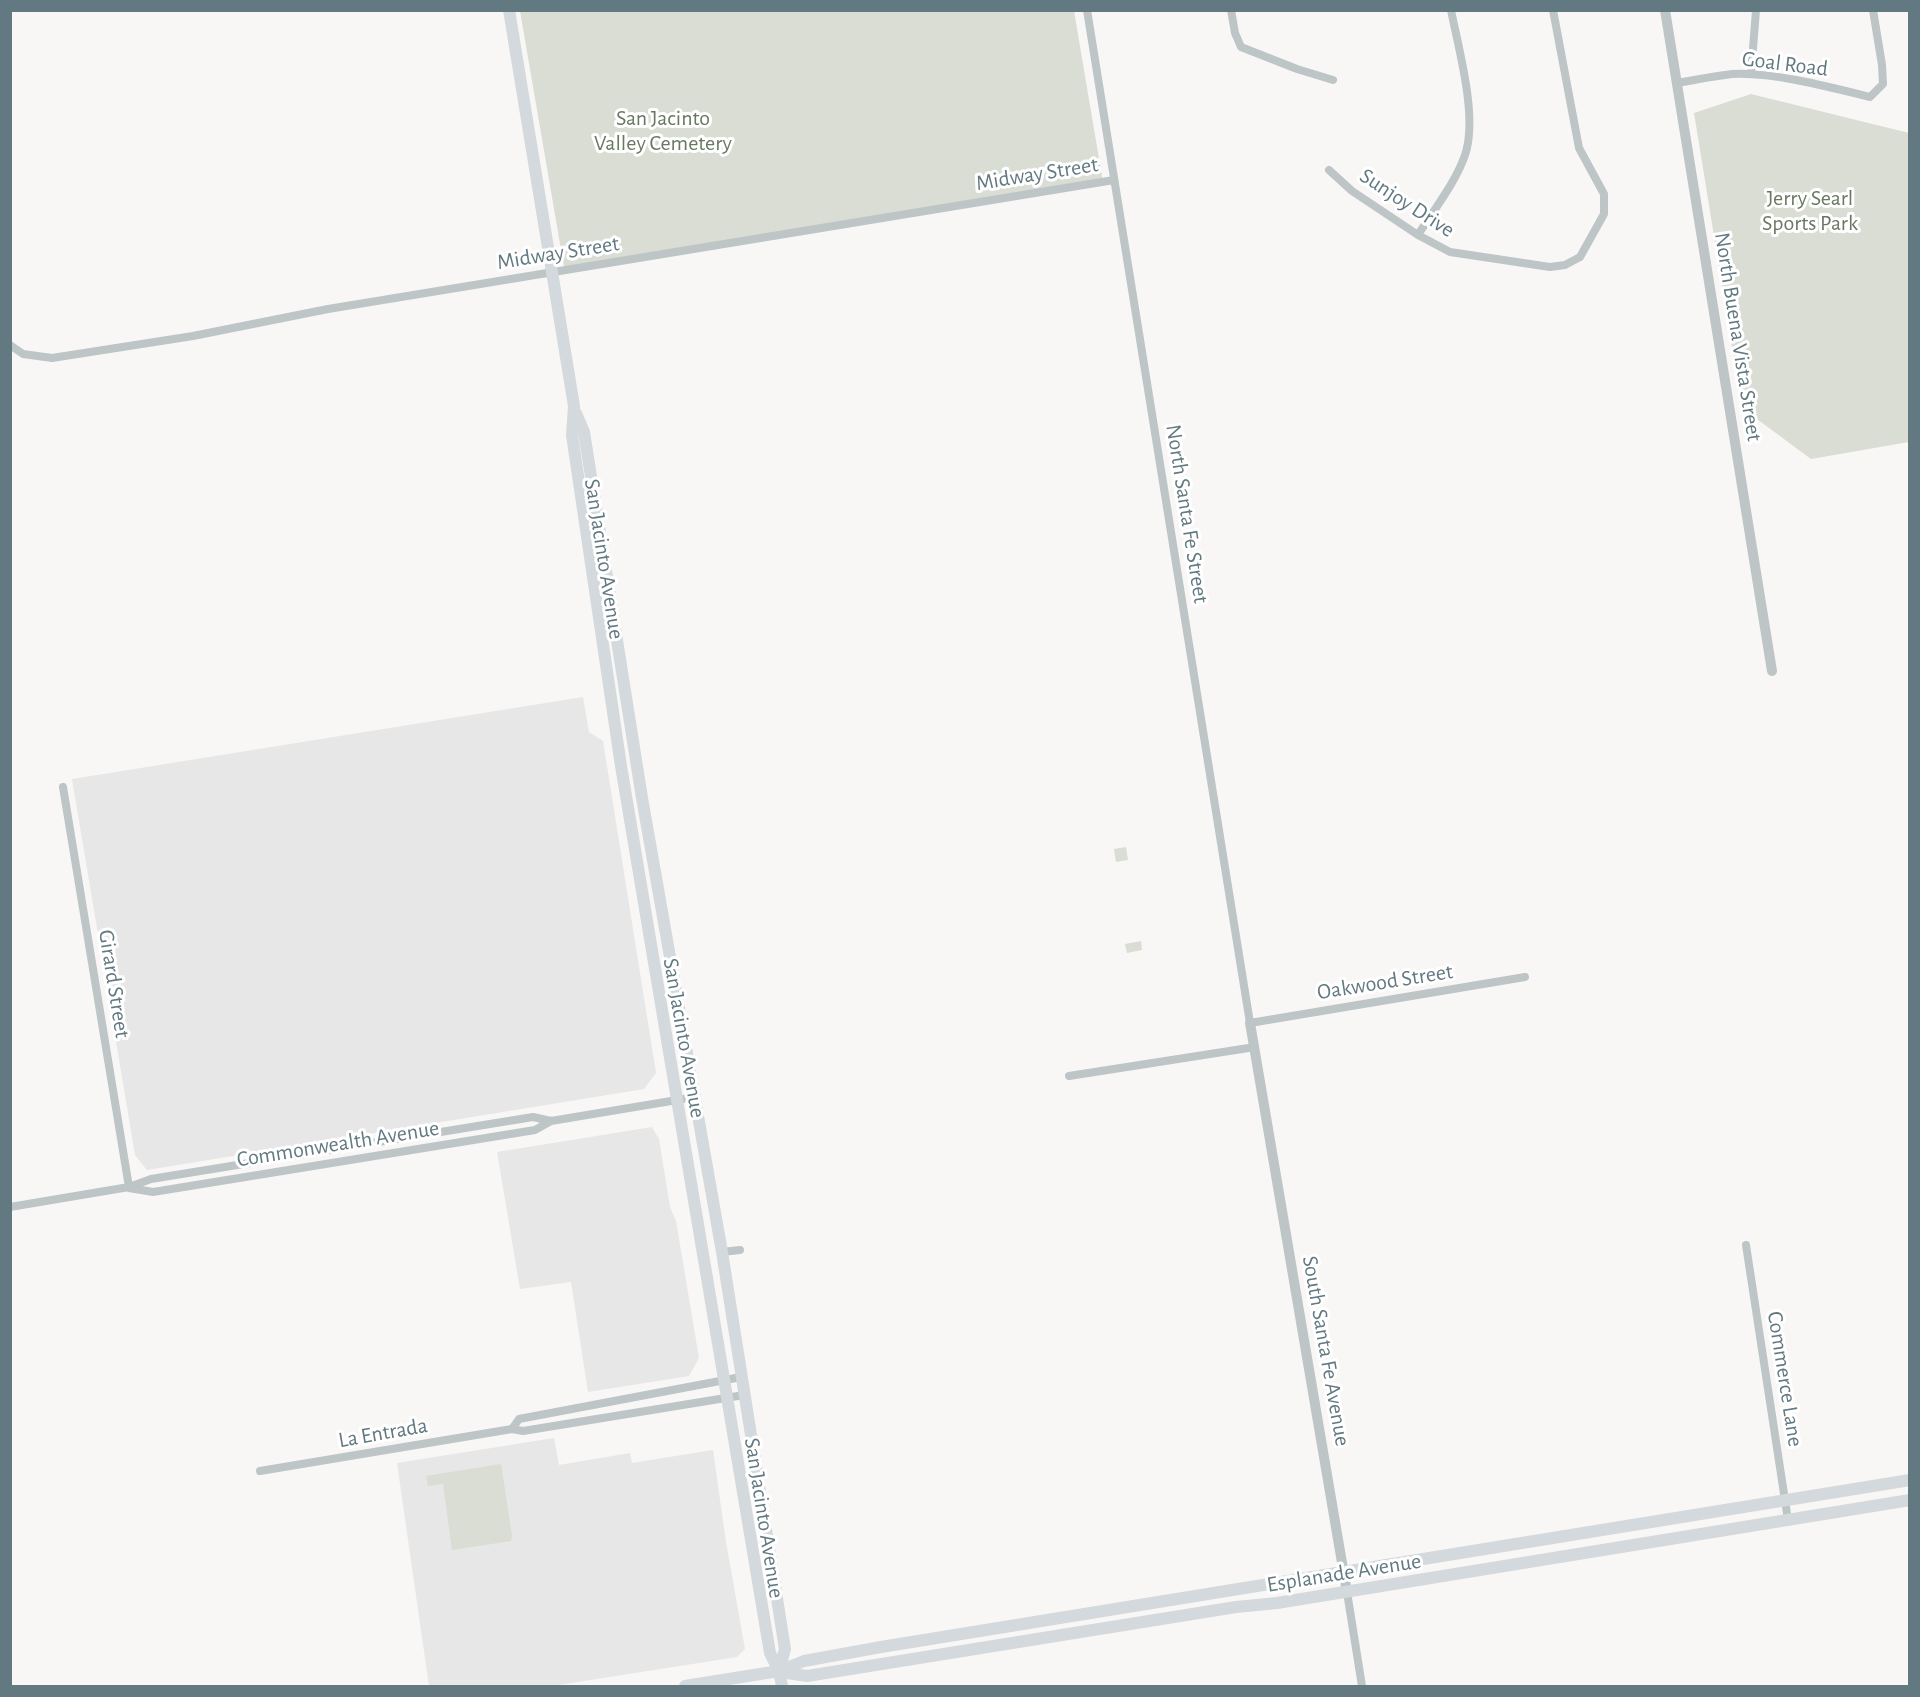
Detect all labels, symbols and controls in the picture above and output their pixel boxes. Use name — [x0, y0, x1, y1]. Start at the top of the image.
street label: Goal Road — [1740, 46, 1830, 82]
park label: San Jacinto Valley Cemetery — [594, 105, 732, 156]
street label: Midway Street — [974, 151, 1100, 197]
street label: Sunjoy Drive — [1355, 163, 1459, 243]
park label: Jerry Searl Sports Park — [1762, 185, 1858, 236]
street label: Midway Street — [495, 230, 621, 276]
street label: North Buena Vista Street — [1708, 231, 1768, 443]
street label: North Santa Fe Street — [1160, 423, 1214, 605]
street label: San Jacinto Avenue — [578, 477, 630, 641]
street label: Girard Street — [92, 928, 136, 1040]
street label: San Jacinto Avenue — [657, 956, 711, 1120]
street label: Oakwood Street — [1315, 958, 1455, 1006]
street label: Commonwealth Avenue — [235, 1115, 441, 1173]
street label: South Santa Fe Avenue — [1296, 1254, 1356, 1448]
street label: Commerce Lane — [1761, 1309, 1809, 1449]
street label: La Entrada — [336, 1412, 430, 1454]
street label: San Jacinto Avenue — [738, 1436, 790, 1600]
street label: Esplanade Avenue — [1265, 1548, 1423, 1598]

